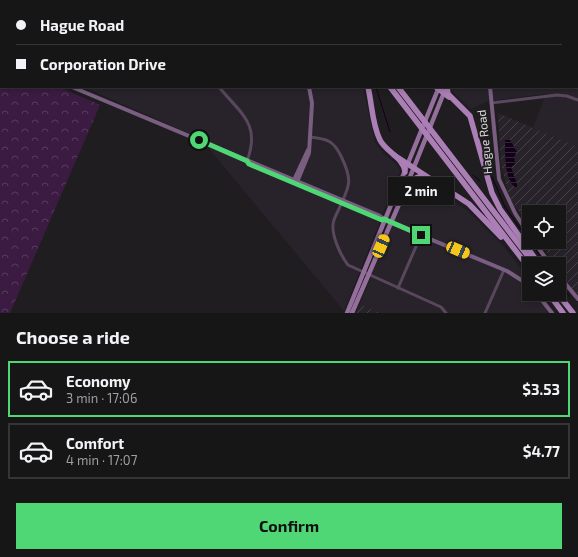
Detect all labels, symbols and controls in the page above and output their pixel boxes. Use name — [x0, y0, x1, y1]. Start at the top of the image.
text: Hague Road — [40, 16, 124, 34]
text: Corporation Drive — [40, 55, 166, 73]
street label: Hague Road — [474, 109, 494, 175]
route start — [190, 131, 208, 149]
callout: 2 min — [388, 177, 454, 205]
text: 2 min — [404, 183, 438, 199]
map controls — [522, 205, 566, 301]
button: locate — [522, 205, 566, 249]
route end — [412, 226, 430, 244]
car — [371, 233, 391, 259]
car — [445, 240, 471, 260]
button: layers — [522, 257, 566, 301]
text: Choose a ride — [16, 326, 130, 348]
icon: car — [18, 371, 54, 407]
text: Economy — [66, 372, 131, 390]
text: $3.53 — [522, 380, 560, 398]
text: 3 min · 17:06 — [66, 390, 137, 406]
icon: car — [18, 433, 54, 469]
text: Comfort — [66, 434, 124, 452]
text: $4.77 — [523, 442, 560, 460]
text: 4 min · 17:07 — [66, 452, 137, 468]
button: Confirm — [16, 503, 562, 549]

